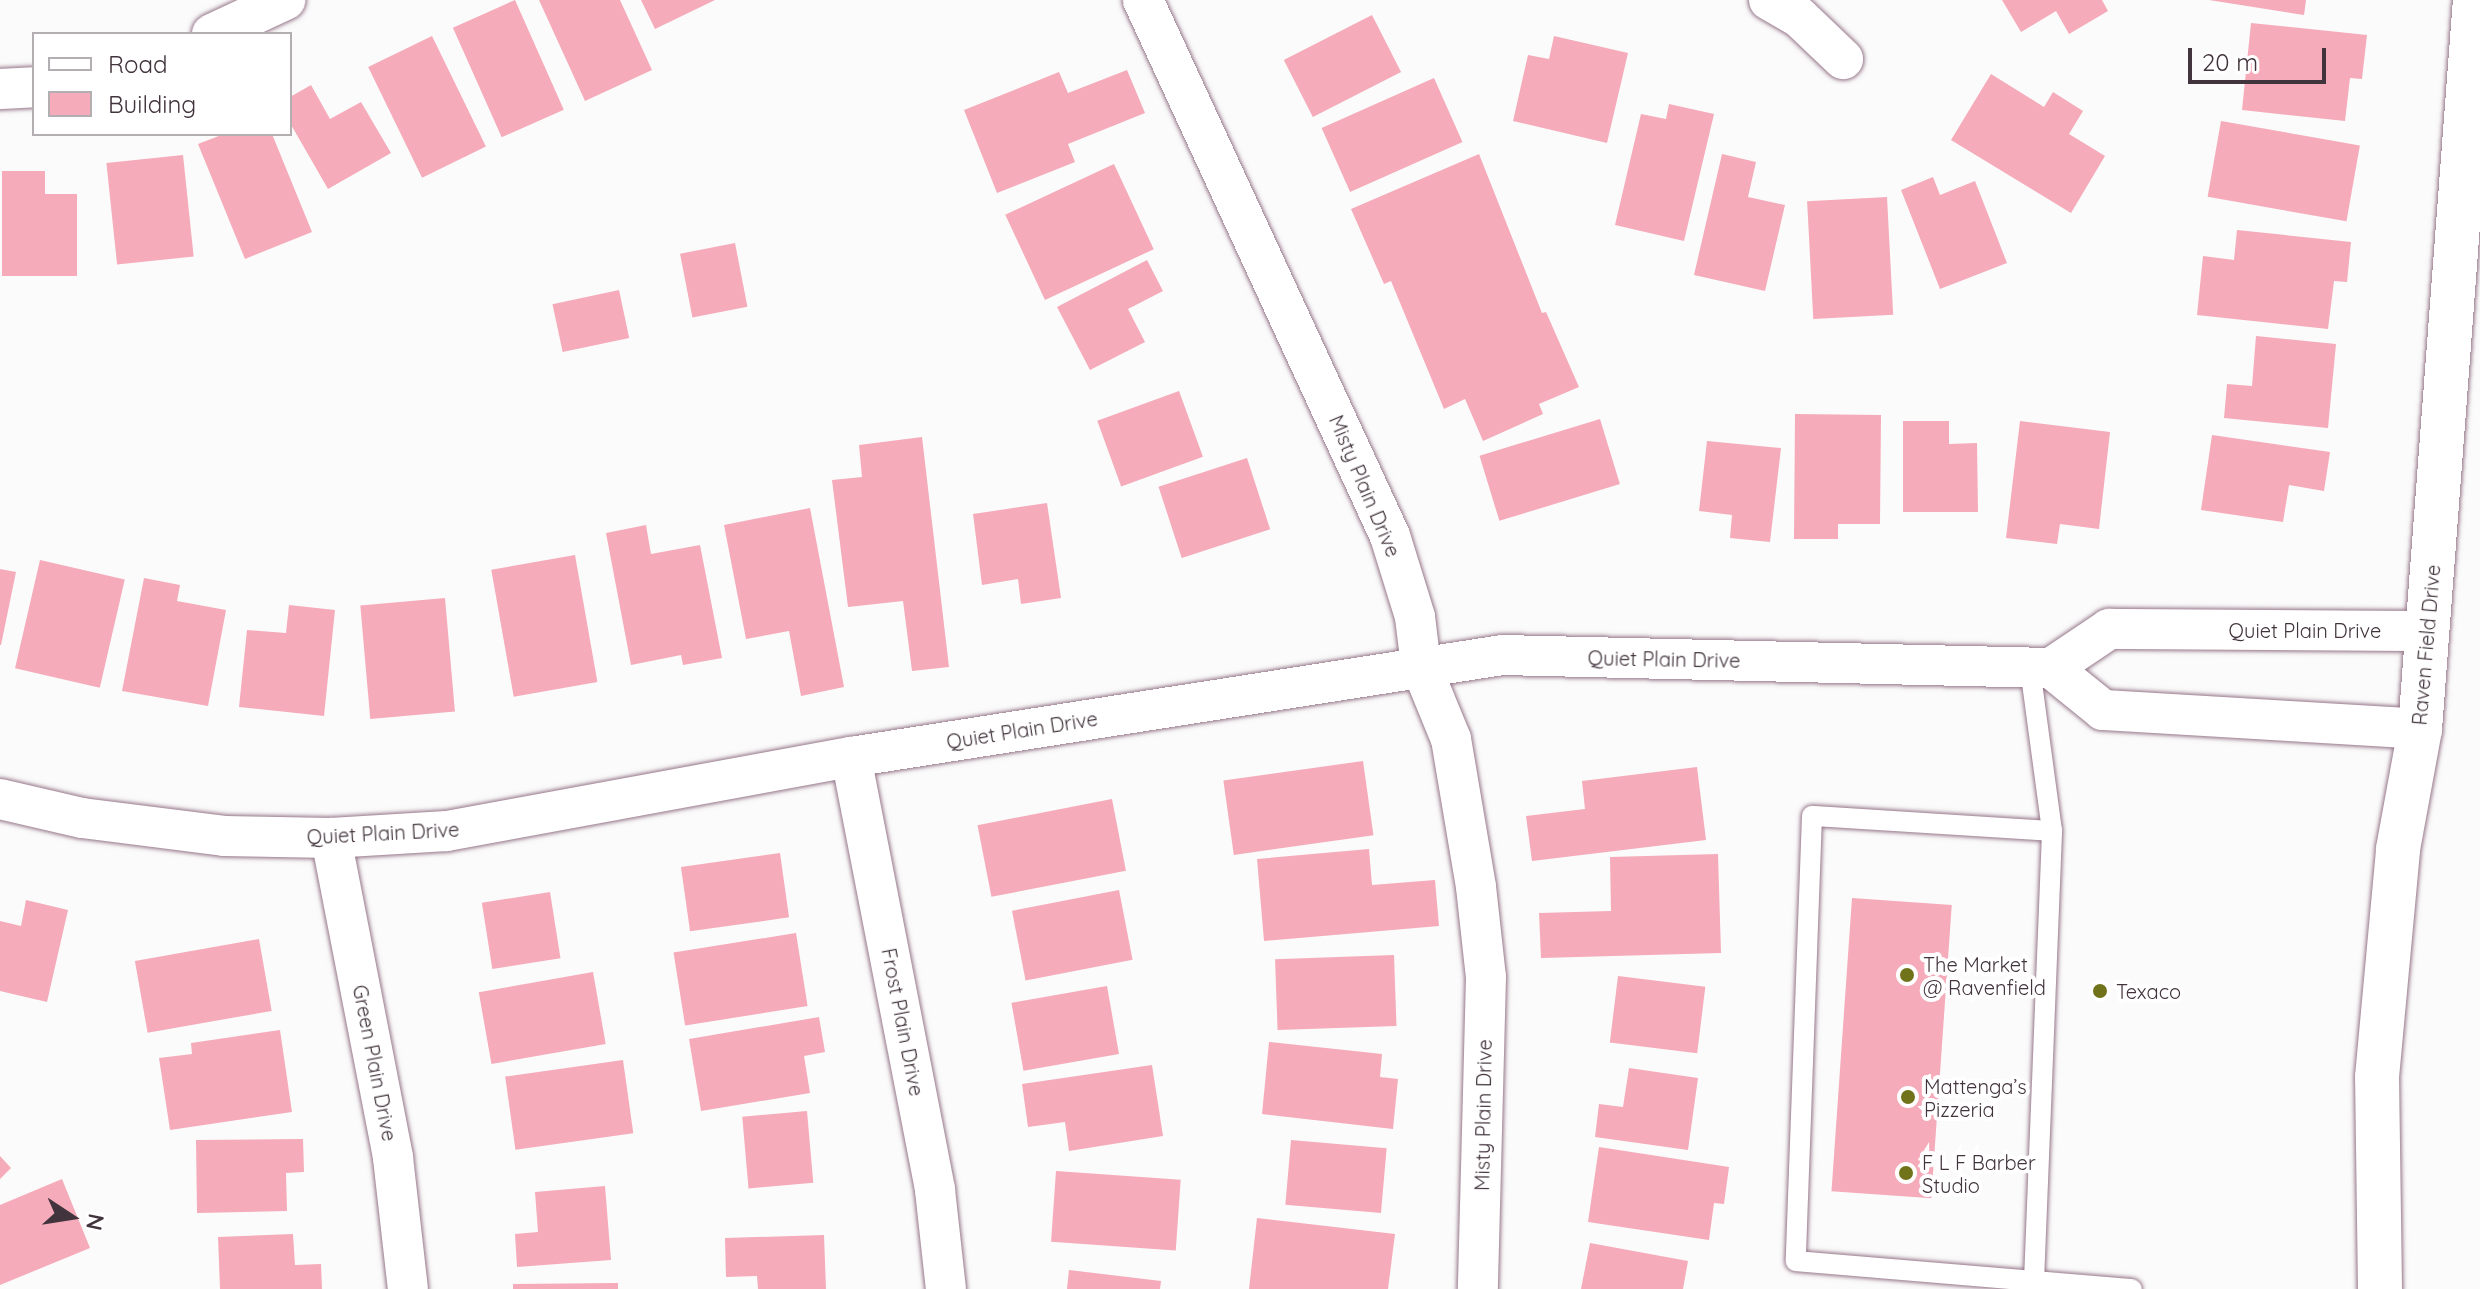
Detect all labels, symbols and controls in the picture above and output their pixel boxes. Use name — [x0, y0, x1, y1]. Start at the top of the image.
legend — [32, 32, 292, 136]
scale bar — [2192, 32, 2330, 82]
text: 20 m — [2202, 47, 2258, 77]
text: Road — [108, 49, 168, 79]
text: Building — [108, 89, 196, 119]
street label: Misty Plain Drive — [1324, 411, 1406, 561]
street label: Raven Field Drive — [2407, 564, 2445, 726]
street label: Quiet Plain Drive — [2229, 618, 2381, 642]
street label: Quiet Plain Drive — [1587, 646, 1741, 672]
street label: Quiet Plain Drive — [945, 706, 1099, 754]
street label: Quiet Plain Drive — [306, 817, 460, 849]
street label: Frost Plain Drive — [877, 946, 929, 1098]
place label: The Market @ Ravenfield — [1923, 952, 2046, 999]
marker: The Market @ Ravenfield — [1898, 966, 1916, 984]
place label: Texaco — [2116, 979, 2181, 1003]
marker: Texaco — [2091, 982, 2109, 1000]
street label: Green Plain Drive — [348, 983, 402, 1143]
street label: Misty Plain Drive — [1470, 1039, 1496, 1191]
place label: Mattenga’s Pizzeria — [1924, 1074, 2027, 1121]
marker: Mattenga’s Pizzeria — [1899, 1088, 1917, 1106]
place label: F L F Barber Studio — [1922, 1150, 2036, 1197]
marker: F L F Barber Studio — [1897, 1164, 1915, 1182]
north arrow — [32, 1177, 112, 1257]
text: N — [80, 1211, 111, 1233]

